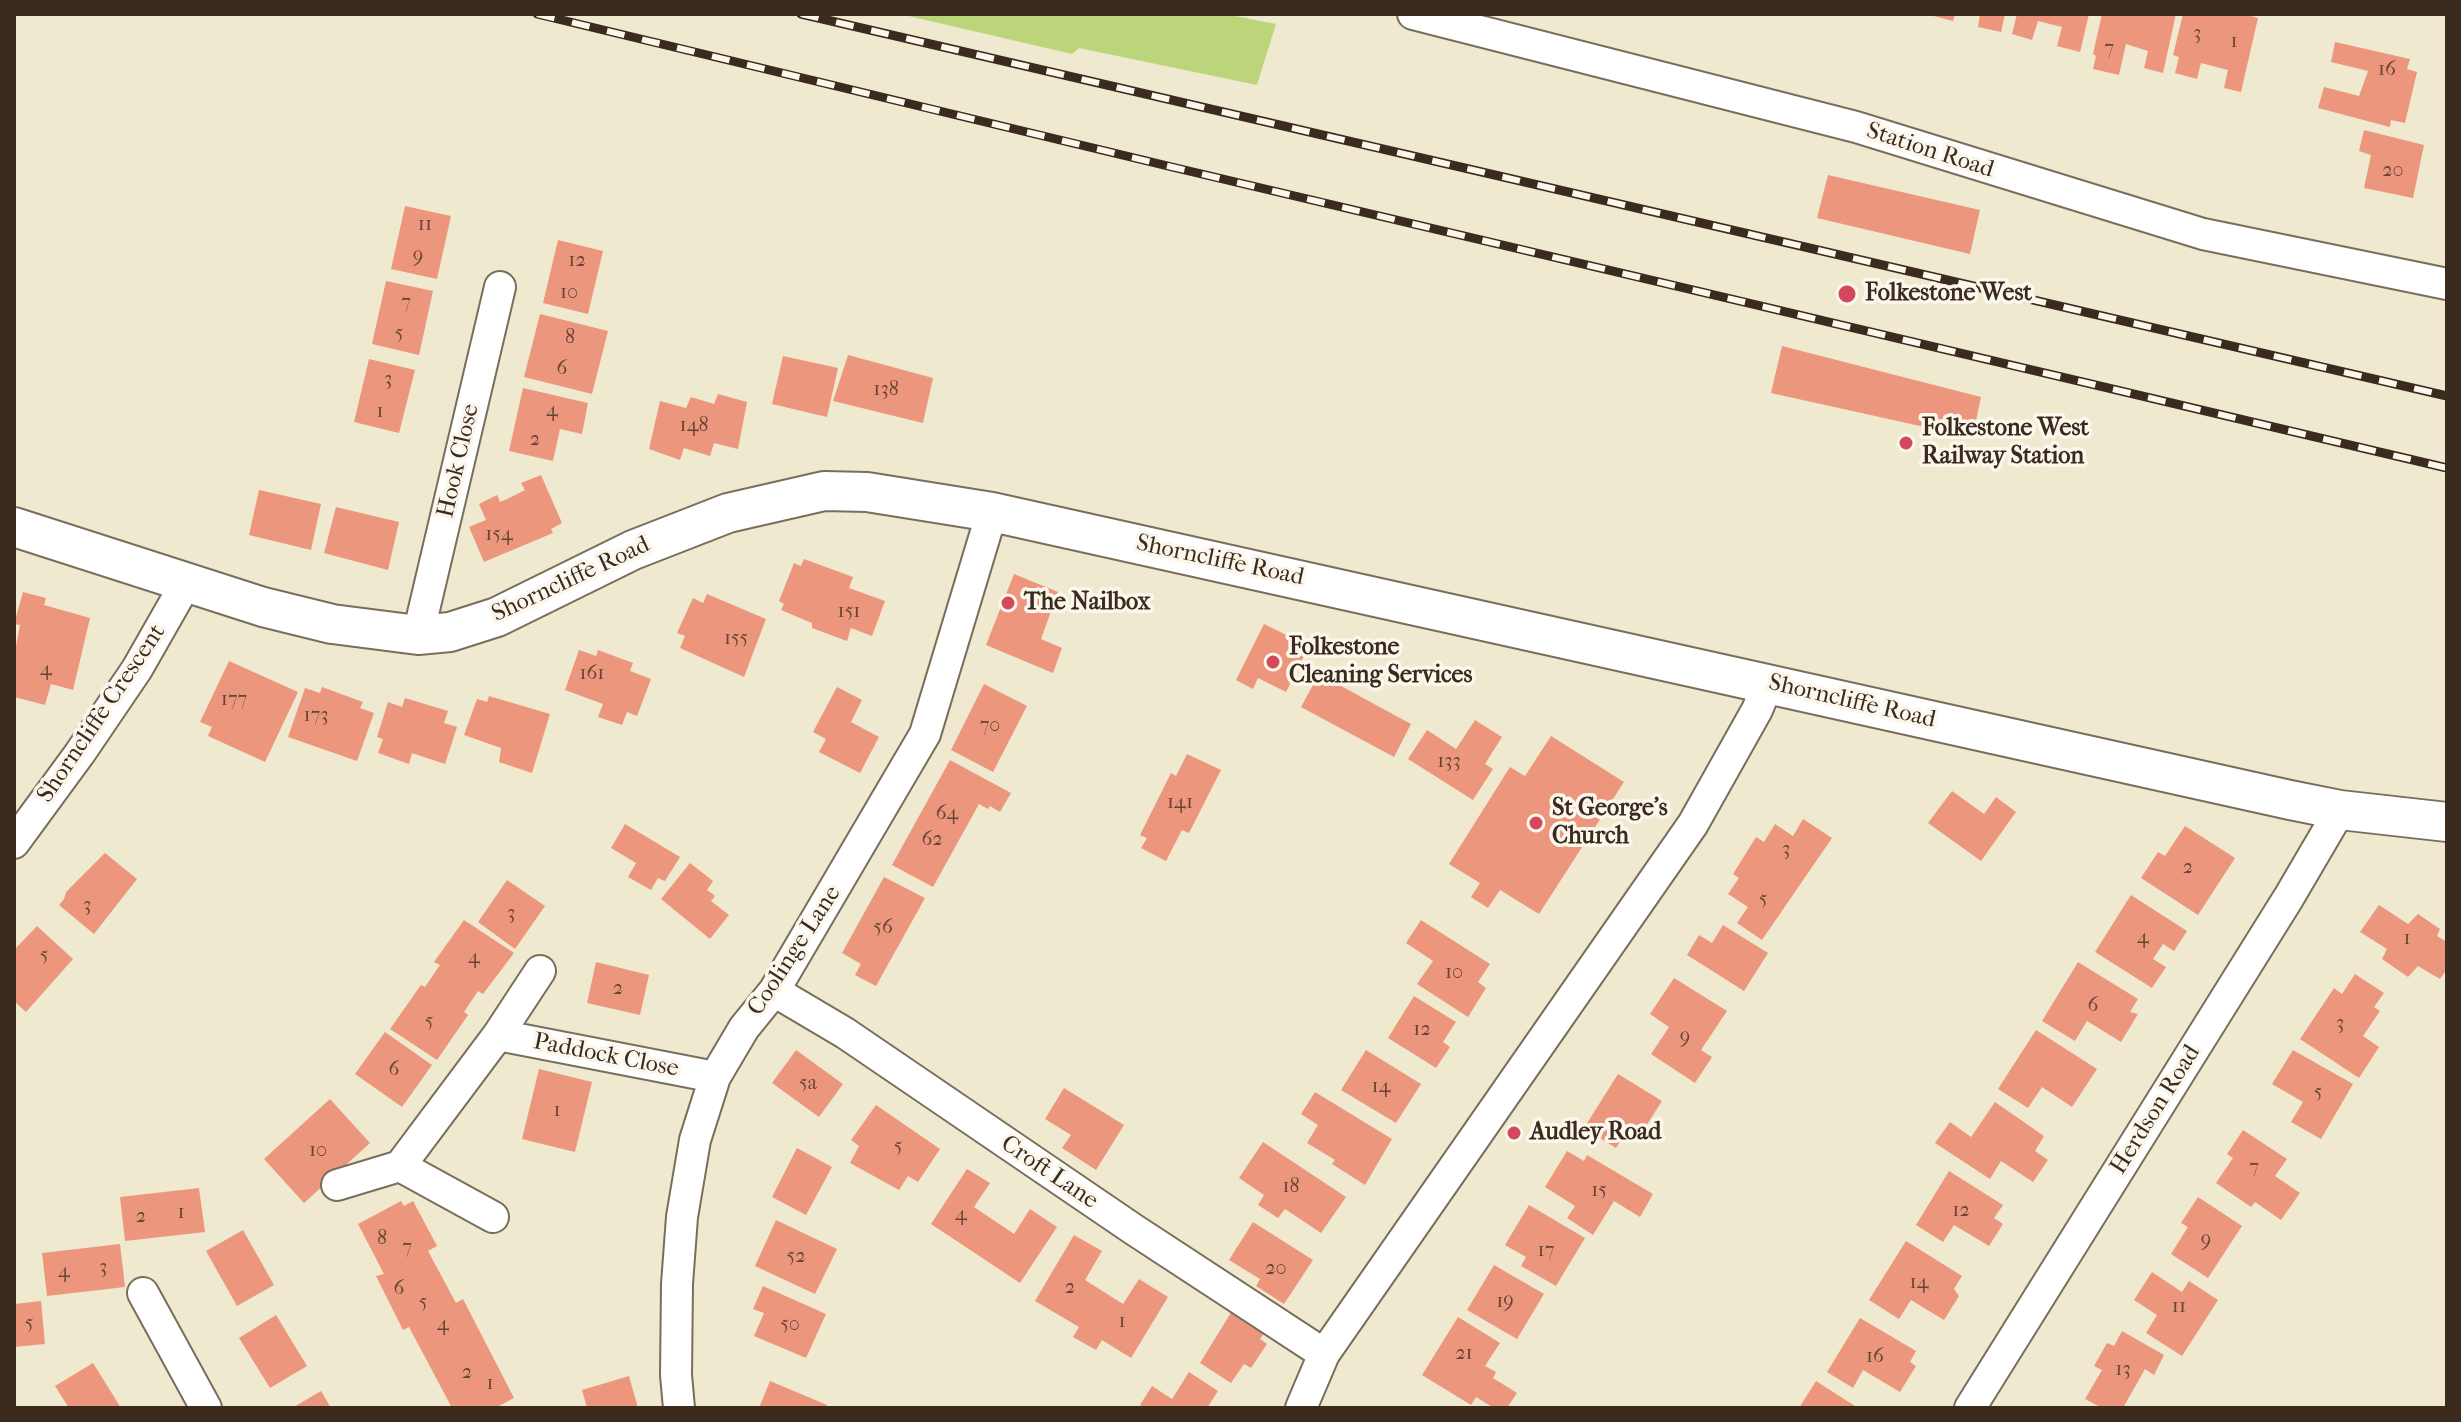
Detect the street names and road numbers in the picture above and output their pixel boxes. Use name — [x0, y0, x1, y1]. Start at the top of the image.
street label: Station Road — [1863, 117, 1997, 185]
street label: Hook Close — [432, 401, 486, 521]
street label: Shorncliffe Road — [1134, 529, 1306, 593]
street label: Shorncliffe Road — [488, 531, 654, 629]
street label: Shorncliffe Crescent — [32, 619, 172, 809]
street label: Shorncliffe Road — [1766, 669, 1938, 735]
street label: Coolinge Lane — [742, 881, 848, 1021]
street label: Paddock Close — [531, 1028, 681, 1084]
street label: Herdson Road — [2105, 1040, 2207, 1180]
street label: Croft Lane — [995, 1130, 1103, 1216]

